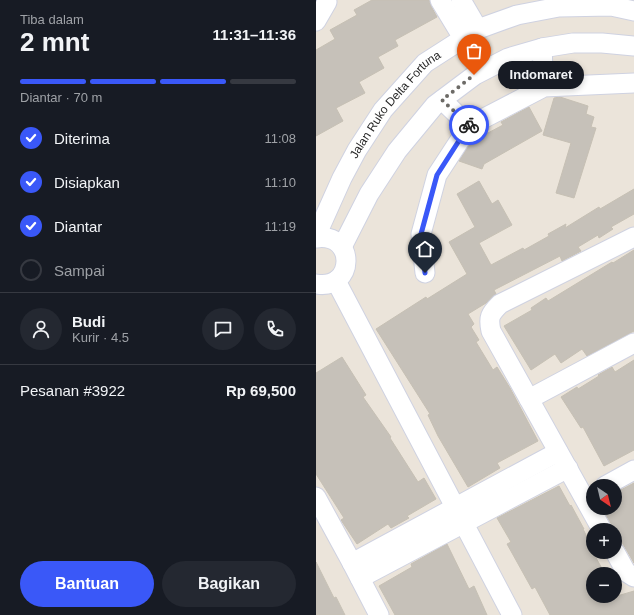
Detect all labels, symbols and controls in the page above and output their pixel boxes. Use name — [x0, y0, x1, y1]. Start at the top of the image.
text: Tiba dalam — [20, 12, 84, 27]
text: 11:31–11:36 — [213, 26, 296, 43]
text: 2 mnt — [20, 27, 89, 57]
pin — [457, 34, 491, 75]
icon: bag — [463, 40, 485, 62]
street label: Jalan Ruko Delta Fortuna — [347, 48, 443, 161]
callout: Indomaret — [498, 61, 584, 89]
text: Indomaret — [510, 67, 572, 82]
text: Diantar · 70 m — [20, 90, 102, 105]
courier — [449, 105, 489, 145]
icon: bike — [458, 114, 480, 136]
icon: check — [20, 127, 42, 149]
text: Diterima — [54, 130, 110, 147]
text: 11:08 — [264, 131, 296, 146]
icon: check — [20, 171, 42, 193]
text: Disiapkan — [54, 174, 120, 191]
text: 11:10 — [264, 175, 296, 190]
icon: check — [20, 215, 42, 237]
text: Diantar — [54, 218, 102, 235]
text: 11:19 — [264, 219, 296, 234]
pin — [408, 232, 442, 273]
icon: home — [414, 238, 436, 260]
text: Sampai — [54, 262, 105, 279]
button: person — [20, 308, 62, 350]
button: chat — [202, 308, 244, 350]
button: phone — [254, 308, 296, 350]
text: Budi — [72, 313, 105, 330]
text: Kurir · 4.5 — [72, 330, 129, 345]
text: Pesanan #3922 — [20, 382, 125, 399]
text: Rp 69,500 — [226, 382, 296, 399]
north arrow — [586, 479, 622, 515]
map controls — [586, 479, 622, 603]
button: + — [586, 523, 622, 559]
button: Bantuan — [20, 561, 154, 607]
button: Bagikan — [162, 561, 296, 607]
button: − — [586, 567, 622, 603]

